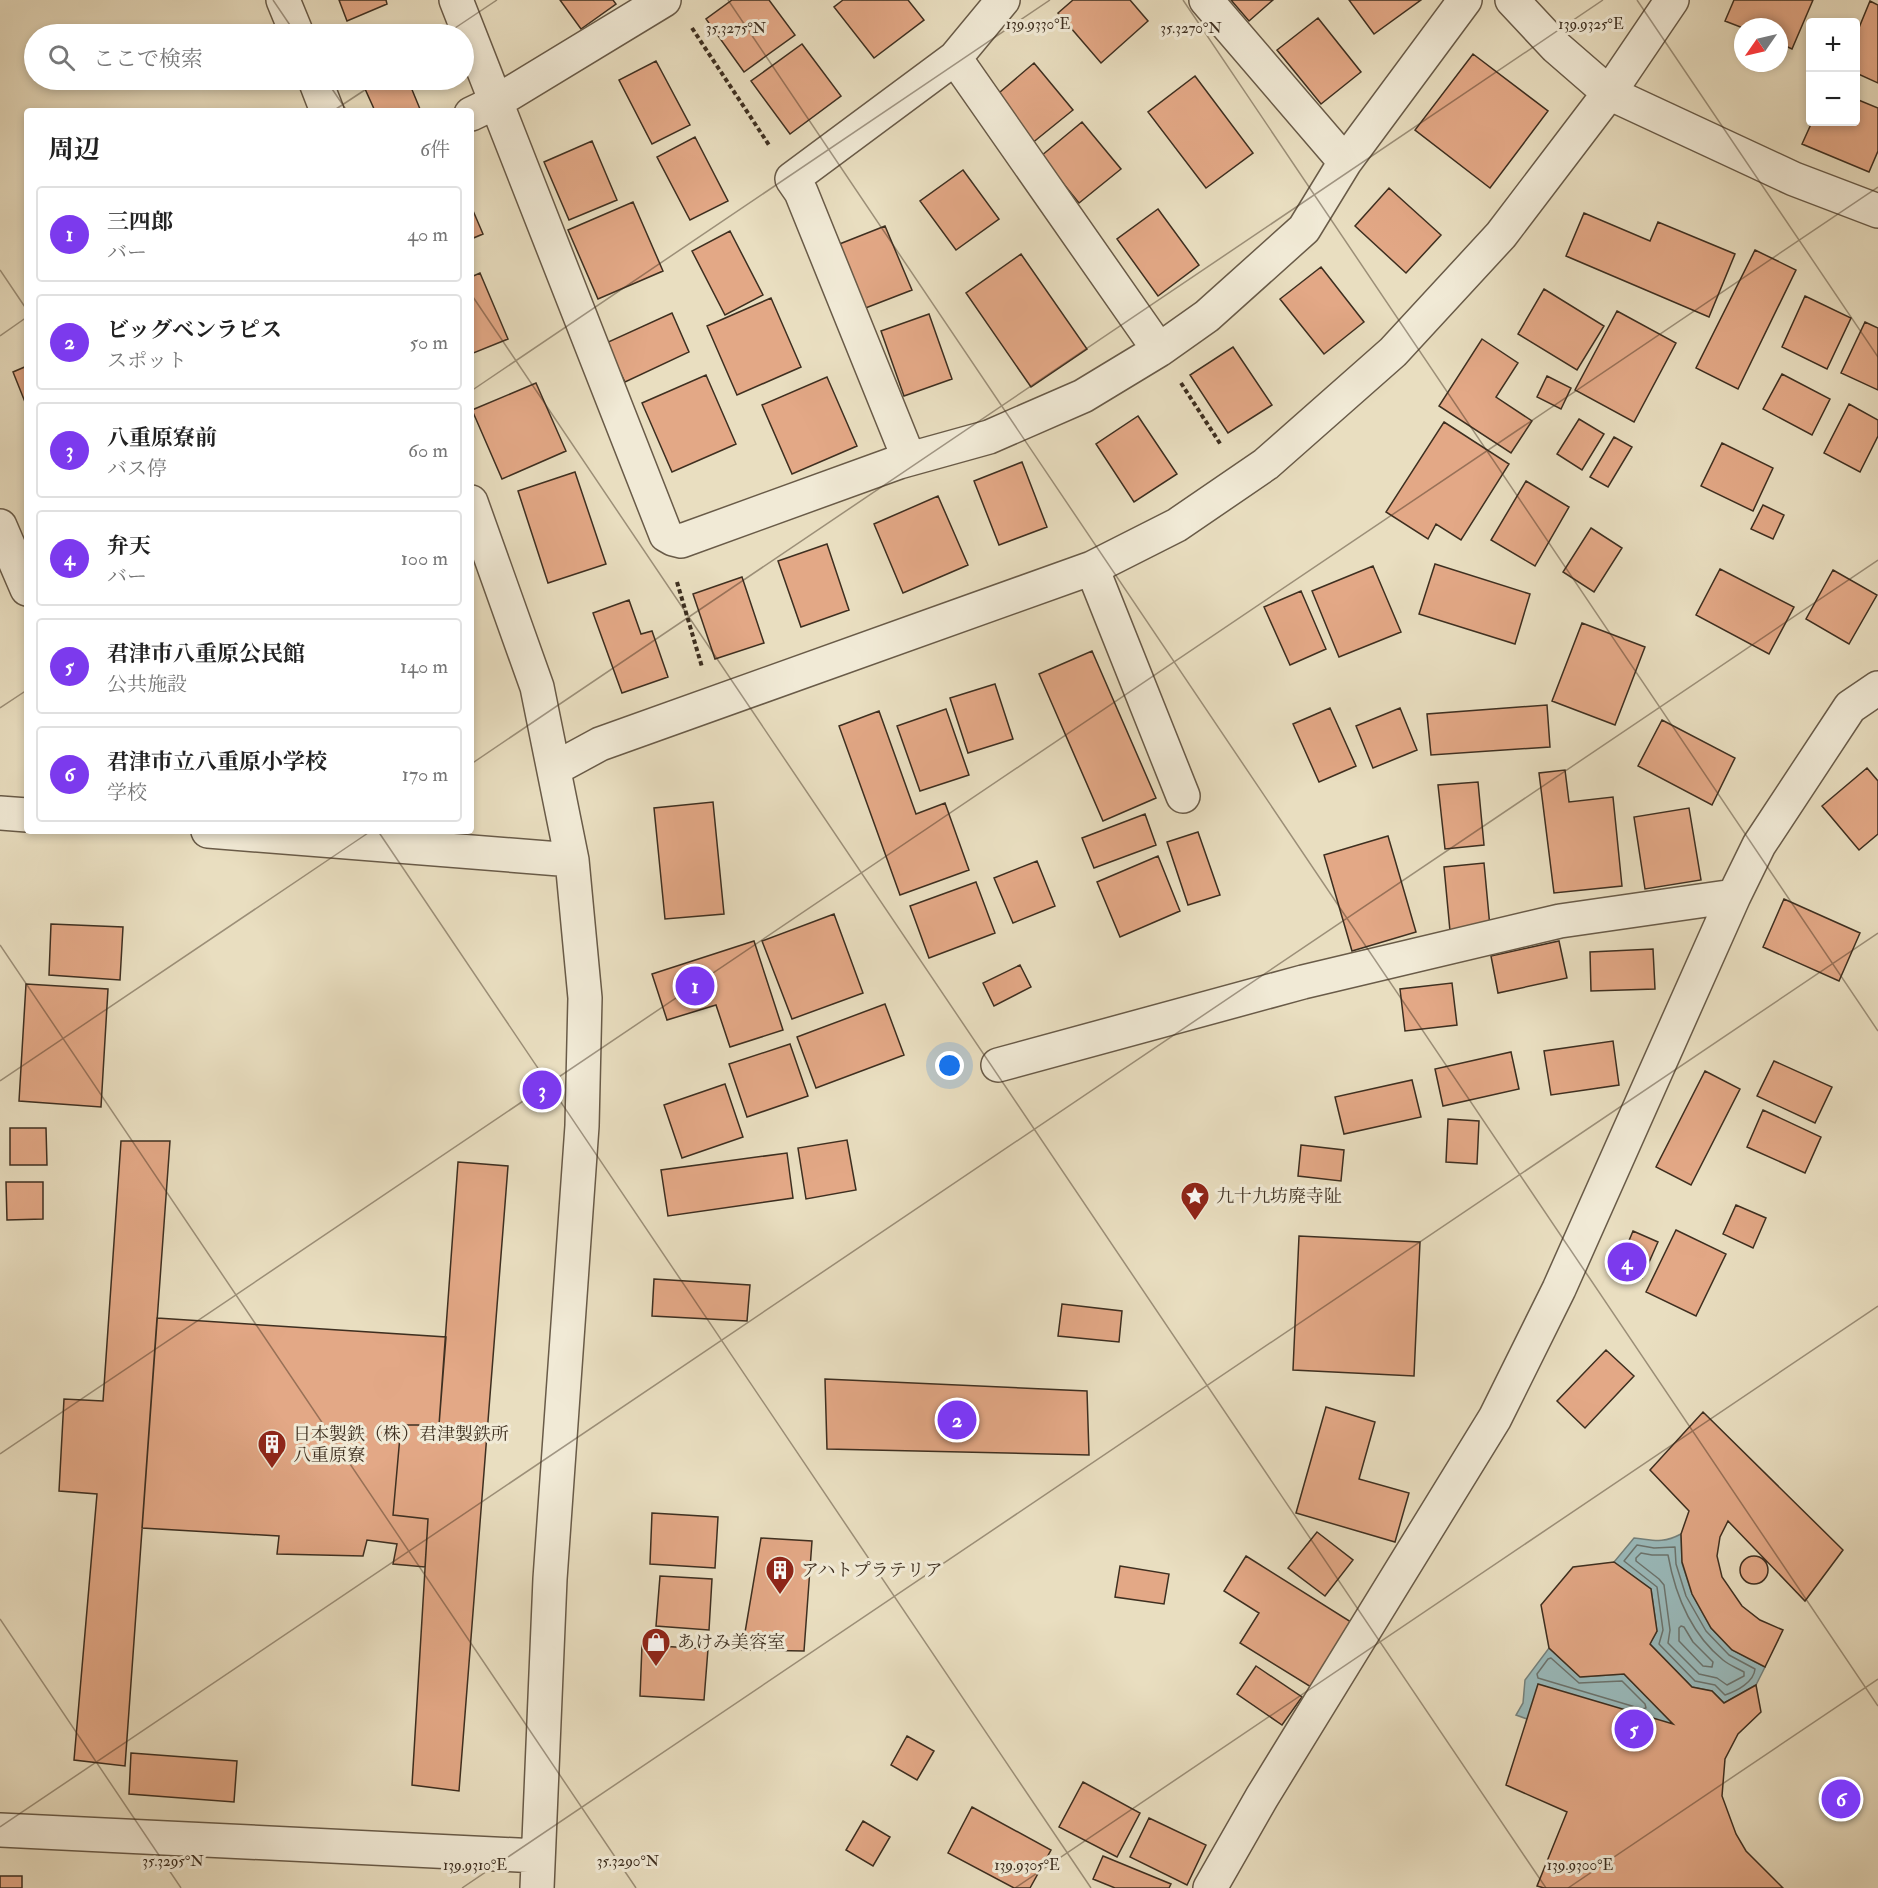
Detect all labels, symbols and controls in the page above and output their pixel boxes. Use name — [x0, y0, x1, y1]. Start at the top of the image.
text: 139.9330°E — [1006, 15, 1071, 34]
text: 139.9325°E — [1558, 15, 1624, 34]
north arrow — [1734, 18, 1788, 72]
map controls — [1806, 18, 1860, 126]
button: + — [1806, 18, 1860, 72]
text: 35.3275°N — [706, 19, 767, 38]
text: 35.3270°N — [1160, 19, 1222, 38]
search box — [24, 24, 474, 90]
icon: search — [45, 41, 78, 74]
text: ここで検索 — [93, 45, 203, 73]
button: − — [1806, 72, 1860, 126]
text: 周辺 — [48, 134, 100, 166]
text: 6件 — [420, 137, 450, 162]
text: 三四郎 — [107, 208, 173, 236]
text: 1 — [66, 222, 73, 247]
text: 40 m — [407, 222, 448, 247]
text: バー — [107, 240, 147, 265]
text: ビッグベンラピス — [107, 316, 282, 344]
text: 2 — [64, 330, 75, 355]
text: 50 m — [409, 330, 448, 355]
text: スポット — [107, 348, 187, 373]
text: 八重原寮前 — [107, 424, 217, 452]
text: 3 — [66, 438, 73, 463]
text: 60 m — [408, 438, 448, 463]
text: バス停 — [107, 456, 167, 481]
text: 弁天 — [107, 532, 151, 560]
text: 4 — [64, 546, 75, 571]
text: 100 m — [401, 546, 448, 571]
text: バー — [107, 564, 147, 589]
text: 君津市八重原公民館 — [107, 640, 305, 668]
text: 5 — [65, 654, 74, 679]
text: 140 m — [400, 654, 448, 679]
text: 公共施設 — [107, 672, 187, 697]
text: 君津市立八重原小学校 — [107, 748, 327, 776]
text: 6 — [64, 762, 75, 787]
text: 170 m — [402, 762, 448, 787]
text: 学校 — [107, 780, 147, 805]
pin: 1 — [676, 964, 714, 1008]
your location — [935, 1051, 964, 1080]
pin: 3 — [522, 1068, 562, 1112]
place icon: 九十九坊廃寺阯 — [1179, 1180, 1211, 1222]
place label: 九十九坊廃寺阯 — [1216, 1185, 1342, 1208]
pin: 4 — [1608, 1240, 1646, 1284]
pin: 2 — [938, 1398, 976, 1442]
place label: 日本製鉄（株）君津製鉄所 八重原寮 — [293, 1423, 509, 1467]
building icon: 日本製鉄（株）君津製鉄所 八重原寮 — [256, 1428, 288, 1470]
building icon: アハトプラテリア — [764, 1554, 796, 1596]
place label: アハトプラテリア — [801, 1559, 943, 1582]
shop icon: あけみ美容室 — [640, 1626, 672, 1668]
place label: あけみ美容室 — [677, 1631, 785, 1654]
pin: 5 — [1614, 1706, 1654, 1752]
pin: 6 — [1822, 1776, 1860, 1822]
text: 35.3295°N — [142, 1852, 204, 1871]
text: 35.3290°N — [597, 1852, 660, 1871]
text: 139.9310°E — [443, 1856, 507, 1875]
text: 139.9305°E — [994, 1856, 1060, 1875]
text: 139.9300°E — [1547, 1856, 1614, 1875]

